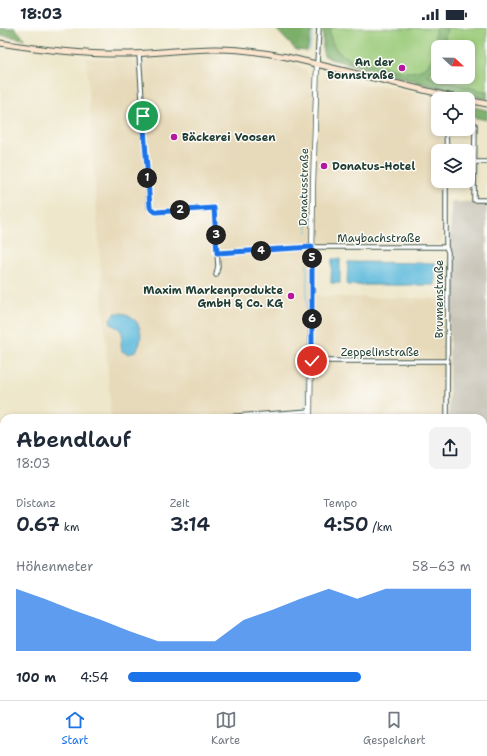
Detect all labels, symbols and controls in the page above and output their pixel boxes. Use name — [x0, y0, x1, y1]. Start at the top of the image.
text: 18:03 — [20, 4, 62, 24]
north arrow — [431, 40, 475, 84]
map controls — [431, 40, 475, 188]
place label: An der Bonnstraße — [327, 55, 394, 83]
marker: An der Bonnstraße — [397, 63, 407, 73]
button: locate — [431, 92, 475, 136]
pin — [126, 99, 160, 133]
icon: arrive — [132, 105, 154, 127]
place label: Bäckerei Voosen — [182, 130, 276, 145]
marker: Bäckerei Voosen — [169, 132, 179, 142]
button: layers — [431, 144, 475, 188]
street label: Donatusstraße — [296, 148, 312, 226]
place label: Donatus-Hotel — [332, 159, 415, 174]
marker: Donatus-Hotel — [319, 161, 329, 171]
pin: 1 — [137, 168, 157, 188]
text: 1 — [144, 170, 150, 185]
pin: 2 — [170, 200, 190, 220]
text: 2 — [176, 202, 184, 217]
pin: 3 — [206, 225, 226, 245]
text: 3 — [212, 227, 220, 242]
street label: Maybachstraße — [337, 231, 421, 246]
pin: 4 — [251, 241, 271, 261]
text: 4 — [257, 243, 265, 258]
pin: 5 — [302, 248, 322, 268]
text: 5 — [309, 250, 315, 265]
street label: Brunnenstraße — [432, 260, 447, 338]
place label: Maxim Markenprodukte GmbH & Co. KG — [143, 283, 283, 311]
marker: Maxim Markenprodukte GmbH & Co. KG — [286, 291, 296, 301]
pin: 6 — [302, 309, 322, 329]
text: 6 — [308, 311, 316, 326]
pin — [295, 344, 329, 378]
street label: Zeppelinstraße — [341, 345, 419, 360]
icon: check — [301, 350, 323, 372]
text: Abendlauf — [16, 425, 131, 454]
button: share — [429, 427, 471, 469]
text: 18:03 — [16, 455, 50, 472]
text: Distanz — [16, 496, 56, 511]
text: Zeit — [170, 496, 190, 511]
text: Tempo — [323, 496, 357, 511]
text: 0.67 — [16, 511, 60, 537]
text: 3:14 — [170, 511, 210, 537]
text: 4:50 — [323, 511, 369, 537]
text: km — [60, 520, 79, 535]
text: /km — [369, 520, 392, 535]
text: Höhenmeter — [16, 558, 93, 575]
text: 58–63 m — [412, 558, 471, 575]
text: 100 m — [16, 669, 56, 686]
text: 4:54 — [80, 669, 109, 686]
tab: Start — [61, 709, 88, 748]
tab: Karte — [211, 709, 240, 748]
tab: Gespeichert — [363, 709, 426, 748]

